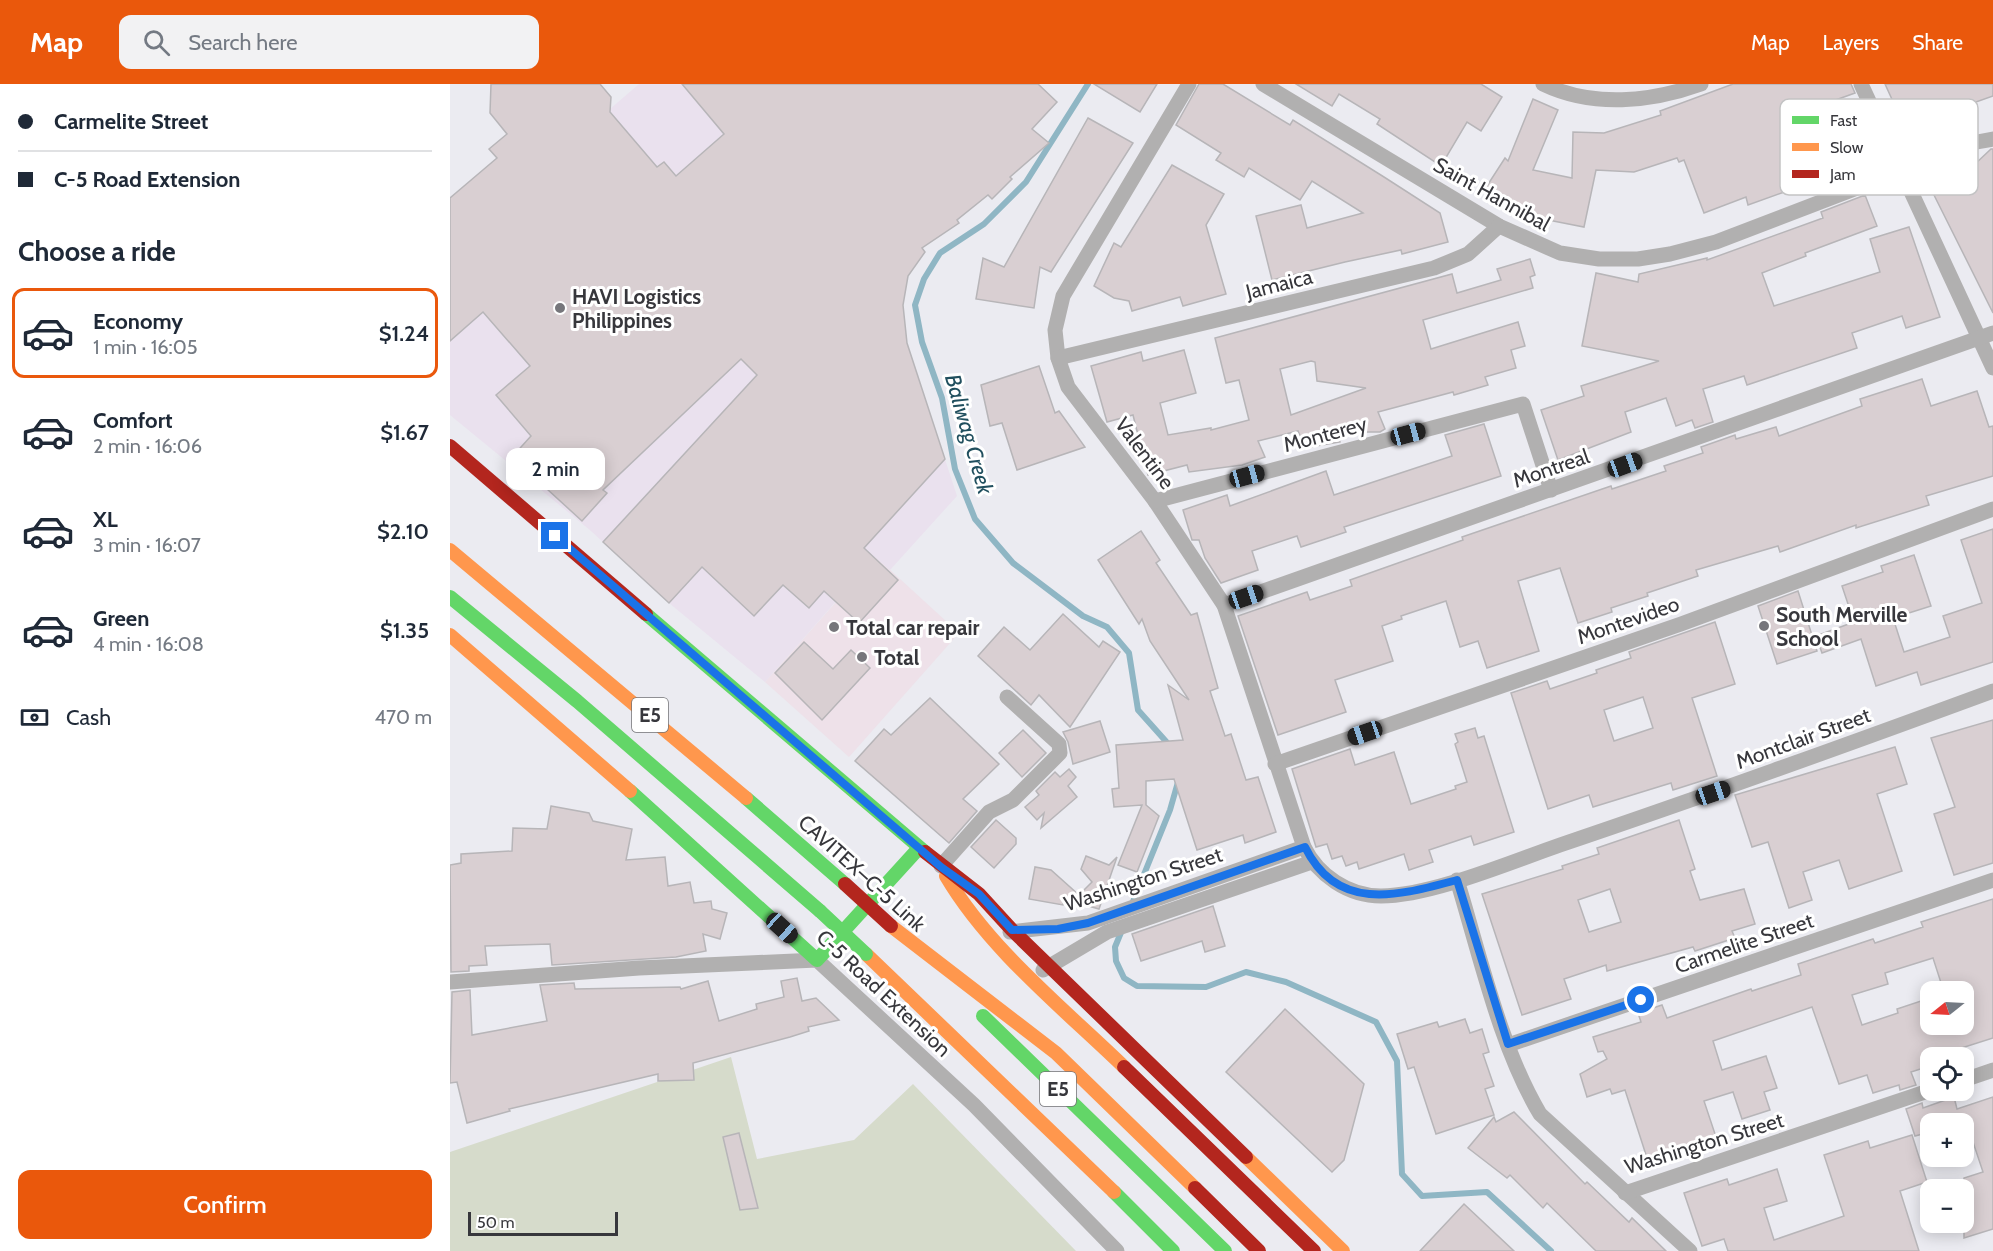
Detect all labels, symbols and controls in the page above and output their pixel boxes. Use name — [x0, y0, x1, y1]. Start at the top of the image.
search box — [119, 15, 539, 69]
text: Map — [30, 25, 83, 59]
icon: search — [140, 26, 173, 59]
text: Search here — [188, 29, 297, 56]
text: Map — [1751, 30, 1790, 55]
text: Layers — [1823, 30, 1879, 55]
text: Share — [1912, 30, 1963, 55]
legend — [1780, 99, 1978, 195]
text: Carmelite Street — [54, 108, 208, 135]
text: Fast — [1830, 111, 1858, 130]
text: Slow — [1830, 138, 1864, 157]
street label: Saint Hannibal — [1429, 152, 1555, 236]
text: Jam — [1829, 165, 1856, 184]
text: C-5 Road Extension — [54, 166, 240, 193]
text: Choose a ride — [18, 235, 176, 268]
street label: Jamaica — [1242, 264, 1315, 305]
place label: HAVI Logistics Philippines — [572, 284, 701, 333]
marker: HAVI Logistics Philippines — [553, 301, 567, 315]
icon: car — [21, 306, 75, 360]
text: Economy — [93, 308, 183, 335]
text: $1.24 — [379, 320, 429, 347]
text: 1 min · 16:05 — [93, 335, 198, 359]
water label: Baliwag Creek — [939, 371, 999, 498]
icon: car — [21, 405, 75, 459]
text: Comfort — [93, 407, 172, 434]
street label: Monterey — [1281, 411, 1370, 457]
street label: Valentine — [1110, 412, 1180, 494]
text: $1.67 — [380, 419, 429, 446]
car — [1388, 421, 1428, 447]
text: 2 min · 16:06 — [93, 434, 202, 458]
street label: Montreal — [1510, 443, 1593, 493]
callout: 2 min — [506, 449, 604, 491]
car — [1605, 450, 1645, 480]
text: 2 min — [531, 457, 580, 481]
car — [1227, 463, 1267, 489]
icon: car — [21, 504, 75, 558]
text: XL — [93, 506, 118, 533]
text: $2.10 — [377, 518, 429, 545]
route end — [541, 522, 568, 549]
text: 3 min · 16:07 — [93, 533, 201, 557]
car — [1226, 583, 1266, 611]
street label: Montevideo — [1574, 591, 1682, 649]
place label: South Merville School — [1776, 602, 1908, 651]
icon: car — [21, 603, 75, 657]
text: Green — [93, 605, 149, 632]
place label: Total car repair — [846, 615, 980, 640]
text: $1.35 — [380, 617, 429, 644]
marker: South Merville School — [1757, 619, 1771, 633]
marker: Total car repair — [827, 620, 841, 634]
text: 4 min · 16:08 — [93, 632, 204, 656]
place label: Total — [874, 645, 920, 670]
marker: Total — [855, 650, 869, 664]
road number: E5 — [632, 698, 668, 732]
icon: cash — [18, 701, 51, 734]
street label: Montclair Street — [1732, 702, 1874, 774]
text: Cash — [66, 704, 111, 731]
text: 470 m — [375, 705, 432, 729]
car — [1345, 719, 1385, 747]
car — [1693, 779, 1733, 807]
street label: CAVITEX–C-5 Link — [793, 809, 931, 937]
street label: Washington Street — [1061, 842, 1225, 916]
street label: Carmelite Street — [1672, 908, 1816, 978]
car — [763, 909, 801, 947]
street label: C-5 Road Extension — [812, 924, 956, 1062]
north arrow — [1920, 981, 1974, 1035]
map controls — [1920, 981, 1974, 1233]
route start — [1627, 986, 1654, 1013]
button: locate — [1920, 1047, 1974, 1101]
road number: E5 — [1040, 1072, 1076, 1106]
street label: Washington Street — [1622, 1107, 1786, 1179]
button: + — [1920, 1113, 1974, 1167]
button: Confirm — [18, 1170, 432, 1239]
button: − — [1920, 1179, 1974, 1233]
scale bar — [468, 1209, 618, 1236]
text: 50 m — [477, 1213, 514, 1232]

